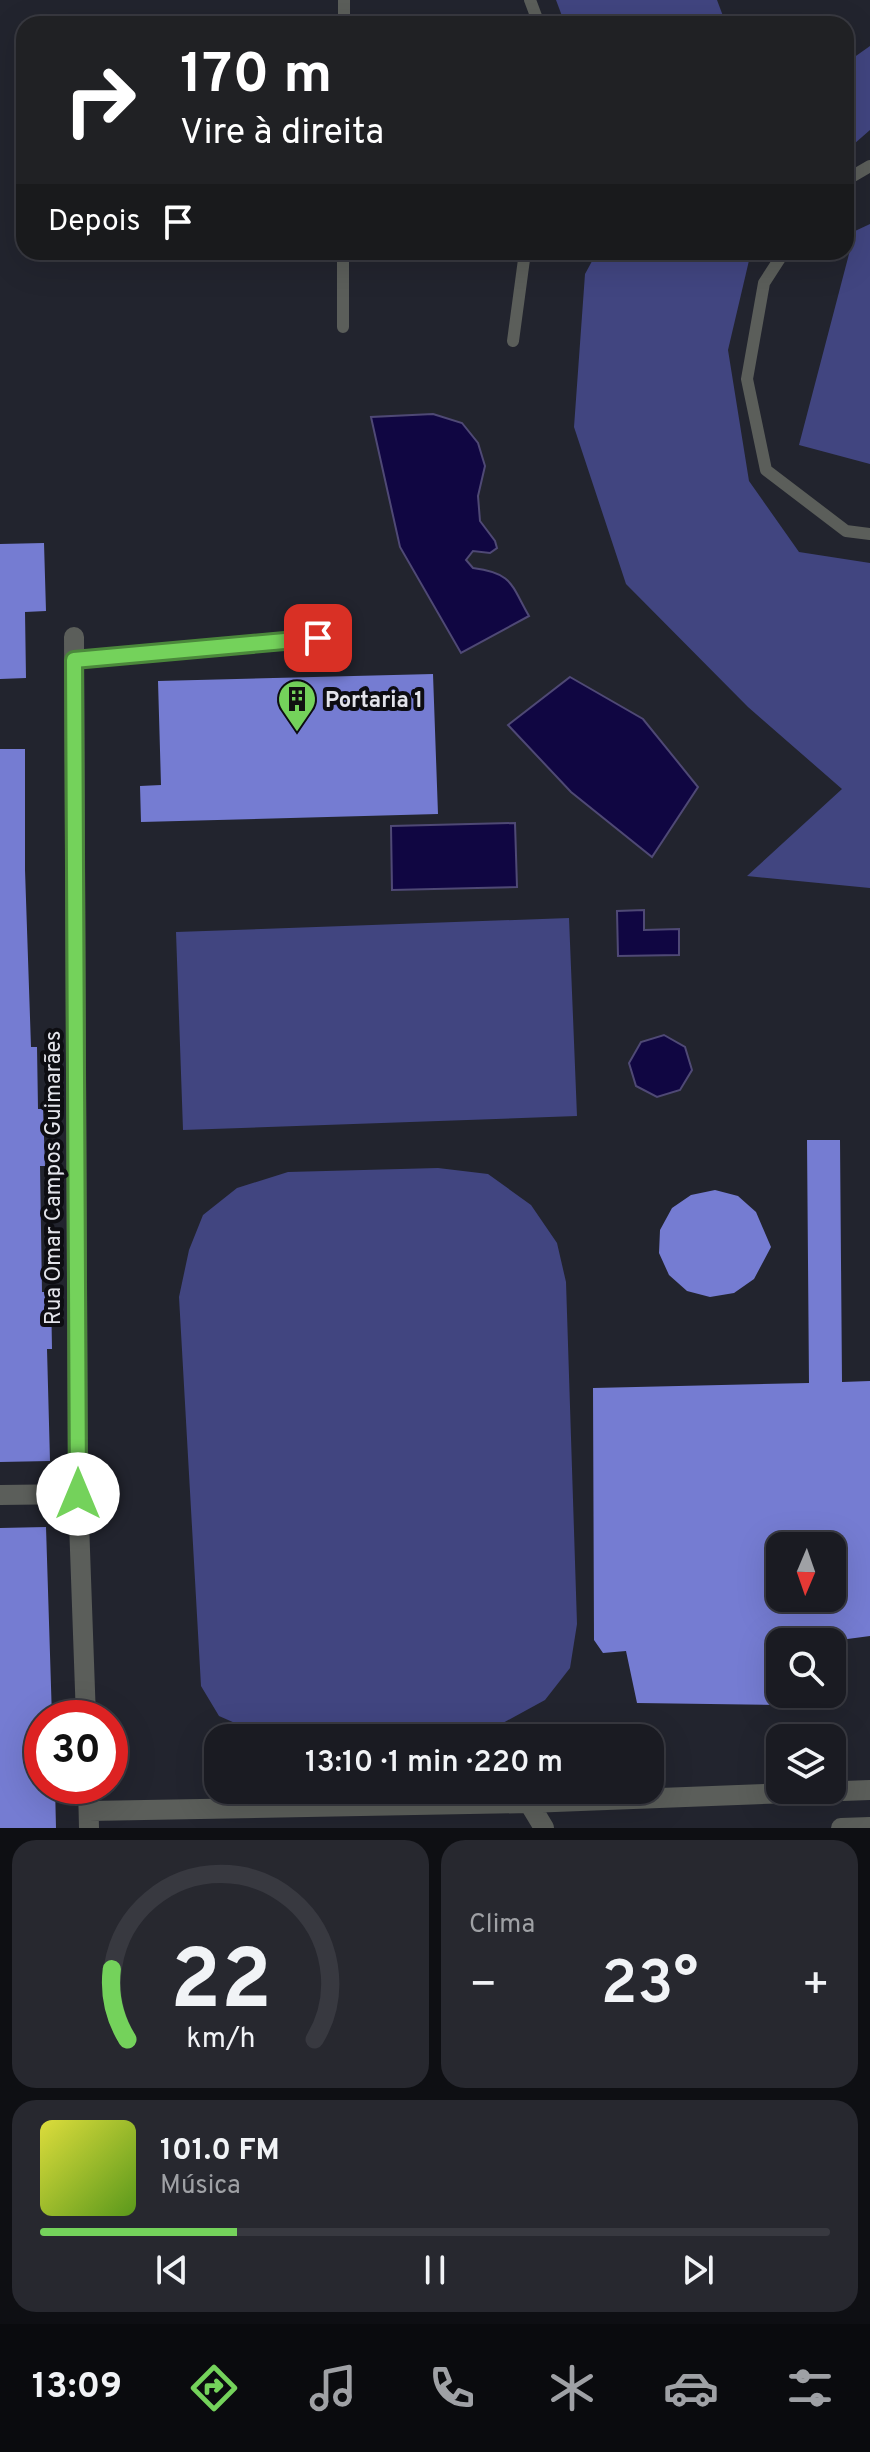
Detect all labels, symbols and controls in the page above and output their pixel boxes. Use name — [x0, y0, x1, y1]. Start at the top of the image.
text: 170 m — [180, 42, 332, 112]
icon: right — [48, 48, 152, 152]
text: Vire à direita — [180, 111, 384, 157]
icon: arrive — [156, 200, 200, 244]
text: Depois — [48, 204, 140, 241]
pin — [284, 604, 352, 672]
icon: arrive — [296, 616, 340, 660]
building icon: Portaria 1 — [276, 678, 318, 733]
place label: Portaria 1 — [325, 688, 423, 715]
street label: Rua Omar Campos Guimarães — [41, 1031, 68, 1325]
position arrow — [36, 1452, 120, 1536]
north arrow — [766, 1532, 846, 1612]
map controls — [766, 1532, 846, 1804]
button: search — [766, 1628, 846, 1708]
speed limit sign: 30 — [24, 1700, 128, 1804]
button: layers — [766, 1724, 846, 1804]
text: 13:10 · 1 min · 220 m — [305, 1745, 563, 1782]
text: Clima — [469, 1909, 535, 1942]
text: 22 — [170, 1933, 271, 2038]
text: 23° — [601, 1949, 698, 2025]
text: − — [469, 1959, 497, 2015]
text: + — [802, 1959, 830, 2015]
text: km/h — [186, 2022, 255, 2058]
text: 101.0 FM — [160, 2133, 280, 2170]
text: Música — [160, 2170, 241, 2203]
icon: previous — [150, 2248, 194, 2292]
icon: pause — [413, 2248, 457, 2292]
icon: next — [676, 2248, 720, 2292]
icon: directions — [186, 2360, 242, 2416]
icon: music — [305, 2360, 361, 2416]
icon: phone — [424, 2360, 480, 2416]
icon: climate — [544, 2360, 600, 2416]
icon: car — [663, 2360, 719, 2416]
icon: filters — [782, 2360, 838, 2416]
text: 13:09 — [32, 2365, 122, 2411]

